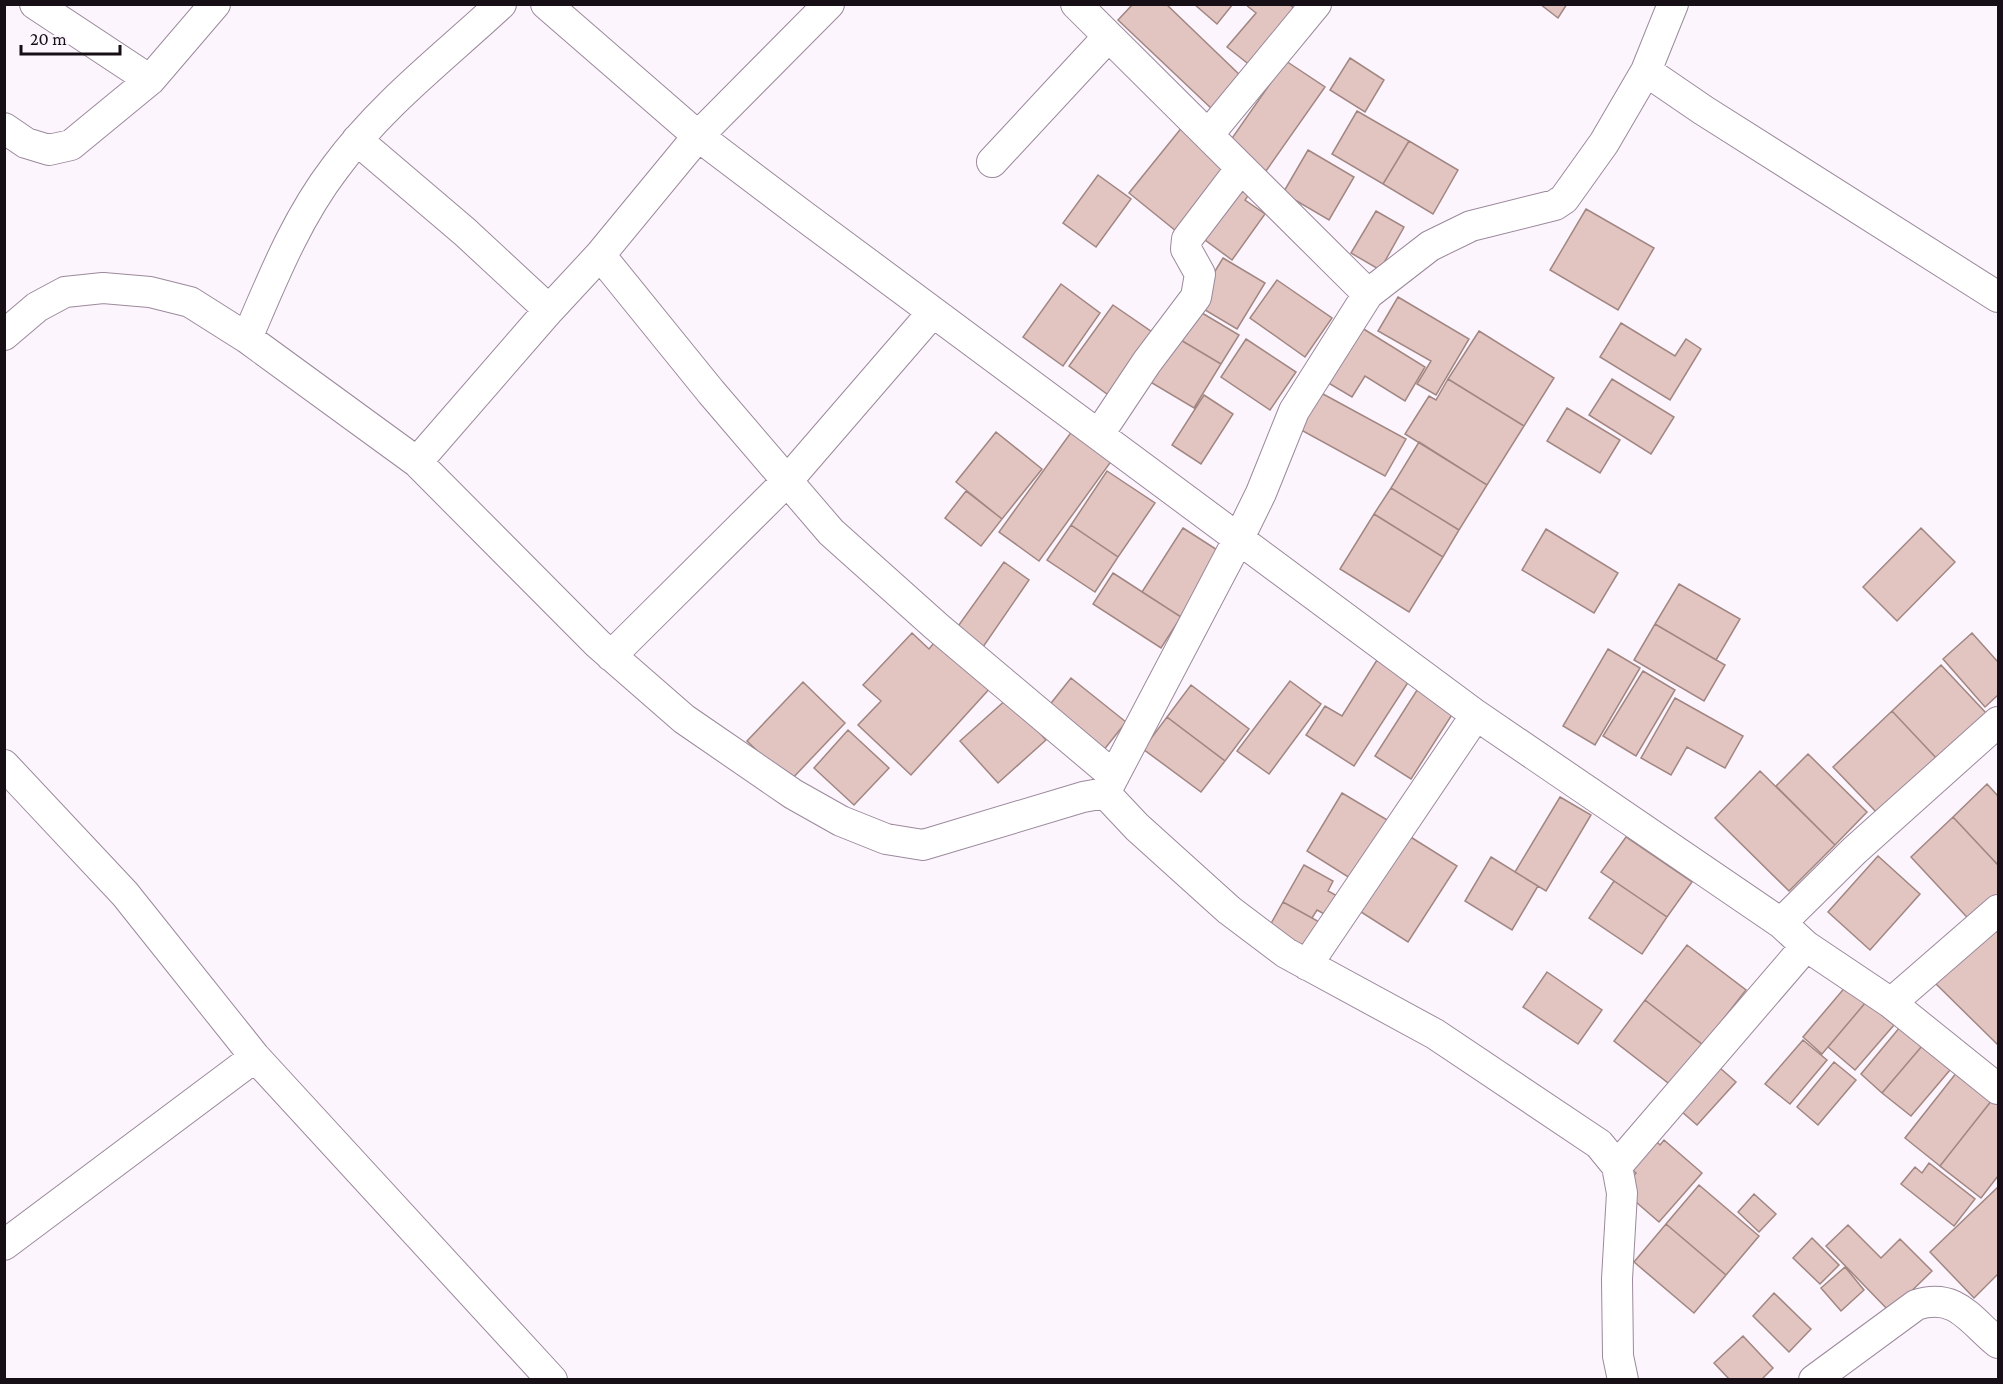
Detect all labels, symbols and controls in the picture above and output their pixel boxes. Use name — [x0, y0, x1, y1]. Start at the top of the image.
scale bar — [21, 18, 120, 56]
text: 20 m — [30, 29, 67, 49]

